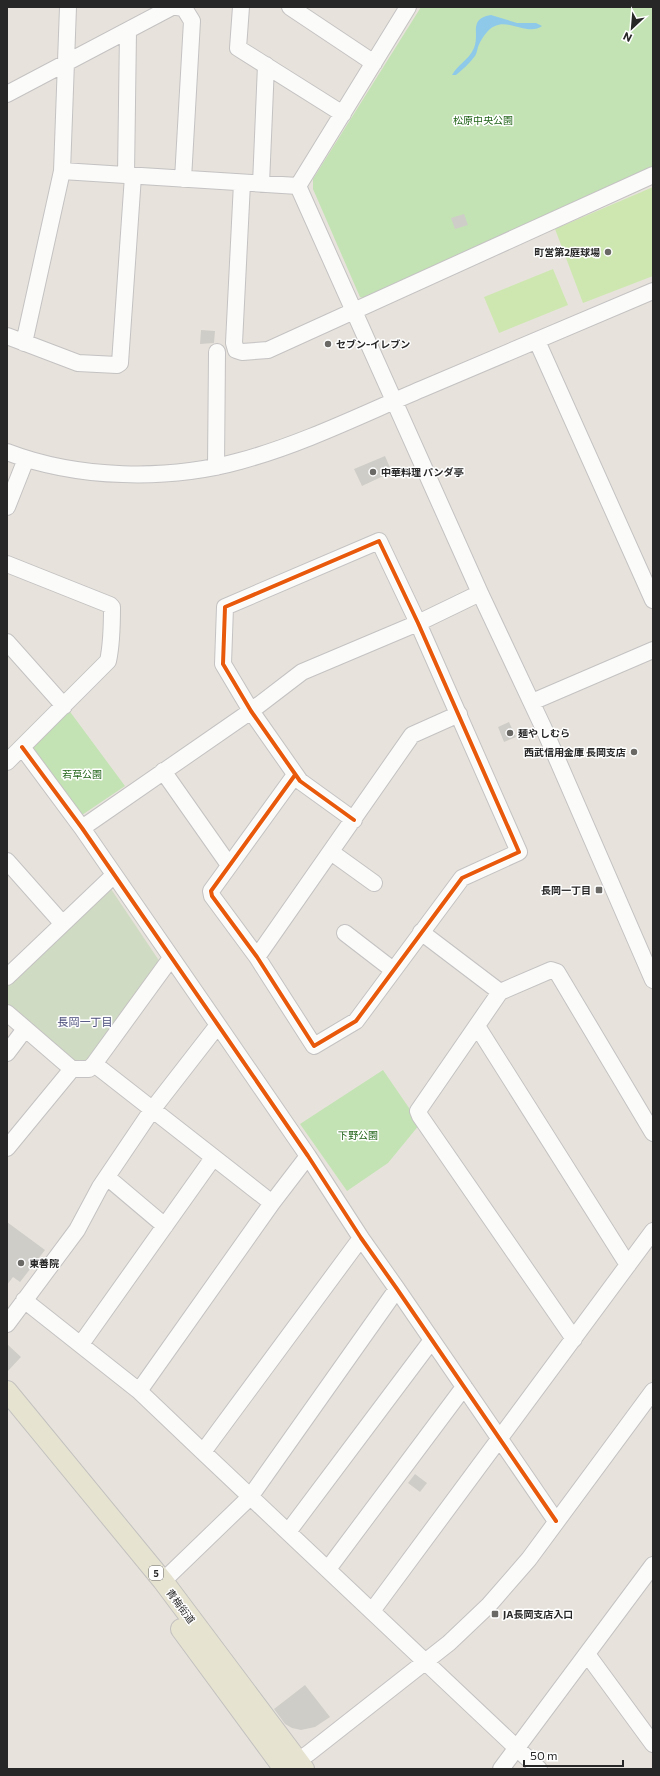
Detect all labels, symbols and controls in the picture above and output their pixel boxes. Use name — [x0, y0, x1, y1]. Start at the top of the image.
north arrow — [612, 8, 652, 48]
text: N — [621, 30, 634, 45]
park label: 松原中央公園 — [453, 114, 513, 126]
place label: 町営第2庭球場 — [534, 246, 600, 258]
marker: 町営第2庭球場 — [603, 247, 613, 257]
place label: セブン-イレブン — [336, 338, 410, 350]
marker: セブン-イレブン — [323, 339, 333, 349]
place label: 中華料理 パンダ亭 — [381, 466, 463, 478]
marker: 中華料理 パンダ亭 — [368, 467, 378, 477]
place label: 麺や しむら — [518, 727, 570, 739]
marker: 麺や しむら — [505, 728, 515, 738]
place label: 西武信用金庫 長岡支店 — [524, 746, 626, 758]
marker: 西武信用金庫 長岡支店 — [629, 747, 639, 757]
park label: 若草公園 — [62, 768, 102, 780]
place label: 長岡一丁目 — [541, 884, 591, 896]
marker: 長岡一丁目 — [594, 885, 604, 895]
district label: 長岡一丁目 — [58, 1015, 113, 1028]
park label: 下野公園 — [338, 1129, 378, 1141]
place label: 東善院 — [29, 1257, 59, 1269]
marker: 東善院 — [16, 1258, 26, 1268]
road number: 5 — [149, 1566, 163, 1580]
street label: 青梅街道 — [164, 1586, 198, 1626]
place label: JA長岡支店入口 — [503, 1608, 573, 1620]
marker: JA長岡支店入口 — [490, 1609, 500, 1619]
scale bar — [524, 1742, 623, 1768]
text: 50 m — [530, 1748, 558, 1762]

